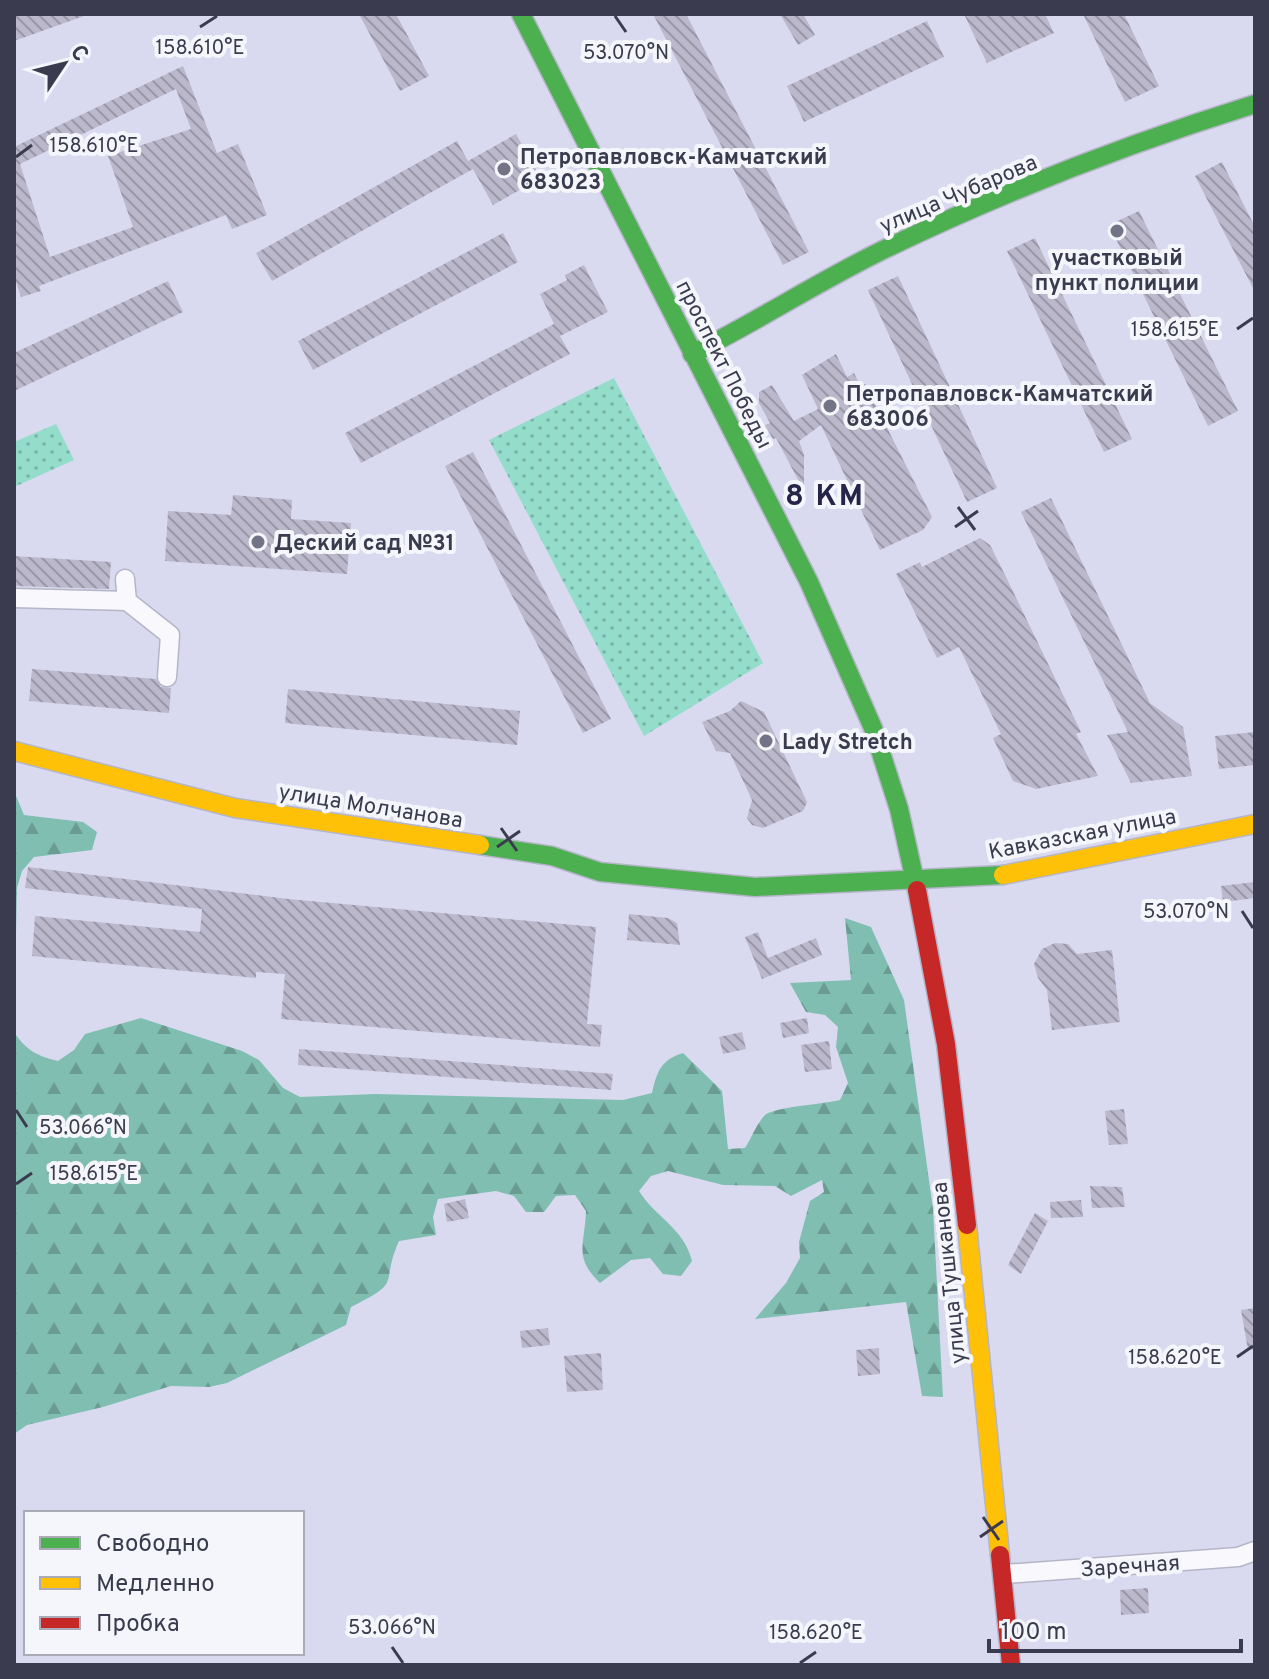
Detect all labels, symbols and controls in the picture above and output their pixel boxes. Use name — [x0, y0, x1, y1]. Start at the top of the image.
north arrow — [24, 24, 104, 104]
text: 158.610°E — [156, 36, 244, 62]
text: С — [63, 40, 93, 67]
text: 53.070°N — [583, 41, 669, 67]
text: 158.610°E — [50, 134, 138, 160]
place label: Петропавловск-Камчатский 683023 — [520, 145, 827, 197]
street label: улица Чубарова — [876, 150, 1042, 241]
marker: Петропавловск-Камчатский 683023 — [495, 160, 513, 178]
marker: участковый пункт полиции — [1108, 222, 1126, 240]
place label: участковый пункт полиции — [1035, 246, 1199, 298]
street label: проспект Победы — [669, 276, 777, 454]
text: 158.615°E — [1131, 318, 1219, 344]
place label: Петропавловск-Камчатский 683006 — [846, 382, 1153, 434]
marker: Петропавловск-Камчатский 683006 — [821, 397, 839, 415]
district label: 8 КМ — [785, 479, 865, 516]
place label: Деский сад №31 — [274, 531, 454, 558]
marker: Деский сад №31 — [249, 533, 267, 551]
place label: Lady Stretch — [782, 730, 913, 757]
marker: Lady Stretch — [757, 732, 775, 750]
street label: улица Молчанова — [277, 780, 465, 835]
street label: Кавказская улица — [986, 804, 1179, 867]
text: 53.070°N — [1143, 900, 1229, 926]
text: 53.066°N — [39, 1116, 127, 1142]
text: 158.615°E — [50, 1162, 138, 1188]
street label: улица Тушканова — [927, 1180, 973, 1365]
text: 158.620°E — [1128, 1346, 1222, 1372]
legend — [24, 1511, 304, 1655]
text: Свободно — [96, 1530, 209, 1560]
street label: Заречная — [1079, 1551, 1181, 1584]
text: Медленно — [96, 1570, 215, 1600]
scale bar — [989, 1603, 1241, 1653]
text: Пробка — [96, 1610, 180, 1640]
text: 53.066°N — [348, 1616, 436, 1642]
text: 100 m — [1001, 1618, 1067, 1648]
text: 158.620°E — [769, 1621, 863, 1647]

